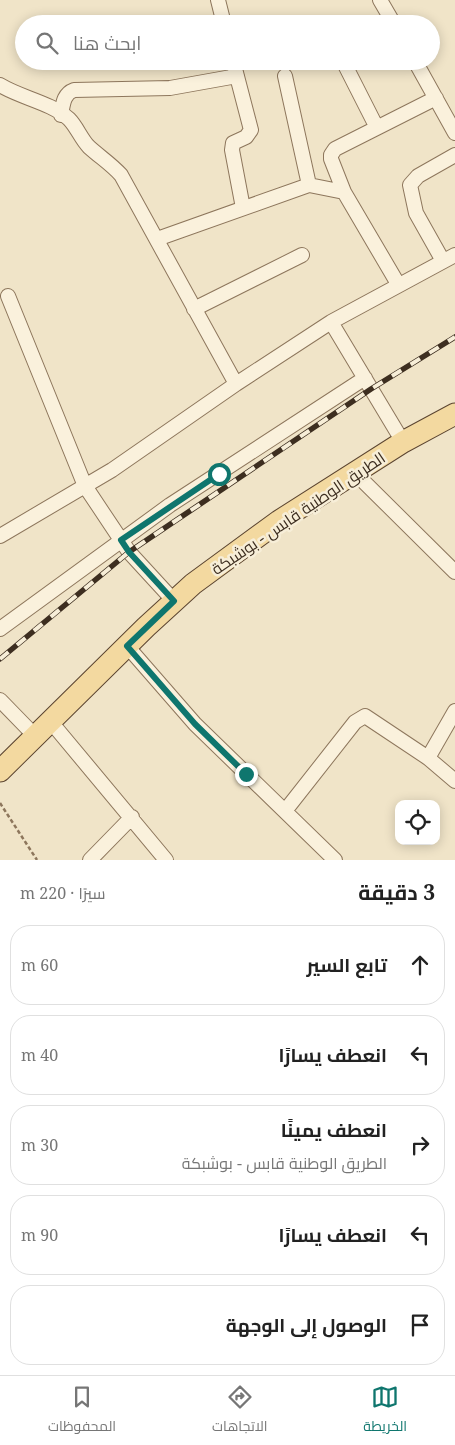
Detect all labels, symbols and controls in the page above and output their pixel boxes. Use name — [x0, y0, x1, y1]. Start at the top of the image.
search box — [15, 15, 440, 70]
icon: search — [33, 29, 61, 57]
text: ابحث هنا — [73, 30, 141, 56]
street label: الطريق الوطنية قابس - بوشبكة — [207, 446, 389, 580]
route start — [208, 463, 231, 486]
route end — [235, 763, 258, 786]
map controls — [395, 800, 440, 845]
button: locate — [395, 800, 440, 845]
text: 3 دقيقة — [358, 878, 435, 906]
text: سيرًا · 220 m — [20, 882, 106, 904]
icon: ahead — [406, 951, 434, 979]
text: تابع السير — [307, 952, 387, 978]
text: 60 m — [21, 954, 58, 976]
icon: left — [406, 1041, 434, 1069]
text: انعطف يسارًا — [278, 1042, 387, 1068]
text: 40 m — [21, 1044, 58, 1066]
text: انعطف يمينًا — [281, 1117, 387, 1143]
icon: right — [406, 1131, 434, 1159]
text: 30 m — [21, 1134, 58, 1156]
text: الطريق الوطنية قابس - بوشبكة — [182, 1152, 387, 1174]
icon: left — [406, 1221, 434, 1249]
text: انعطف يسارًا — [278, 1222, 387, 1248]
text: 90 m — [21, 1224, 58, 1246]
icon: arrive — [406, 1311, 434, 1339]
text: الوصول إلى الوجهة — [226, 1312, 387, 1338]
tab: المحفوظات — [48, 1383, 116, 1439]
tab: الاتجاهات — [212, 1383, 267, 1439]
tab: الخريطة — [363, 1383, 407, 1439]

